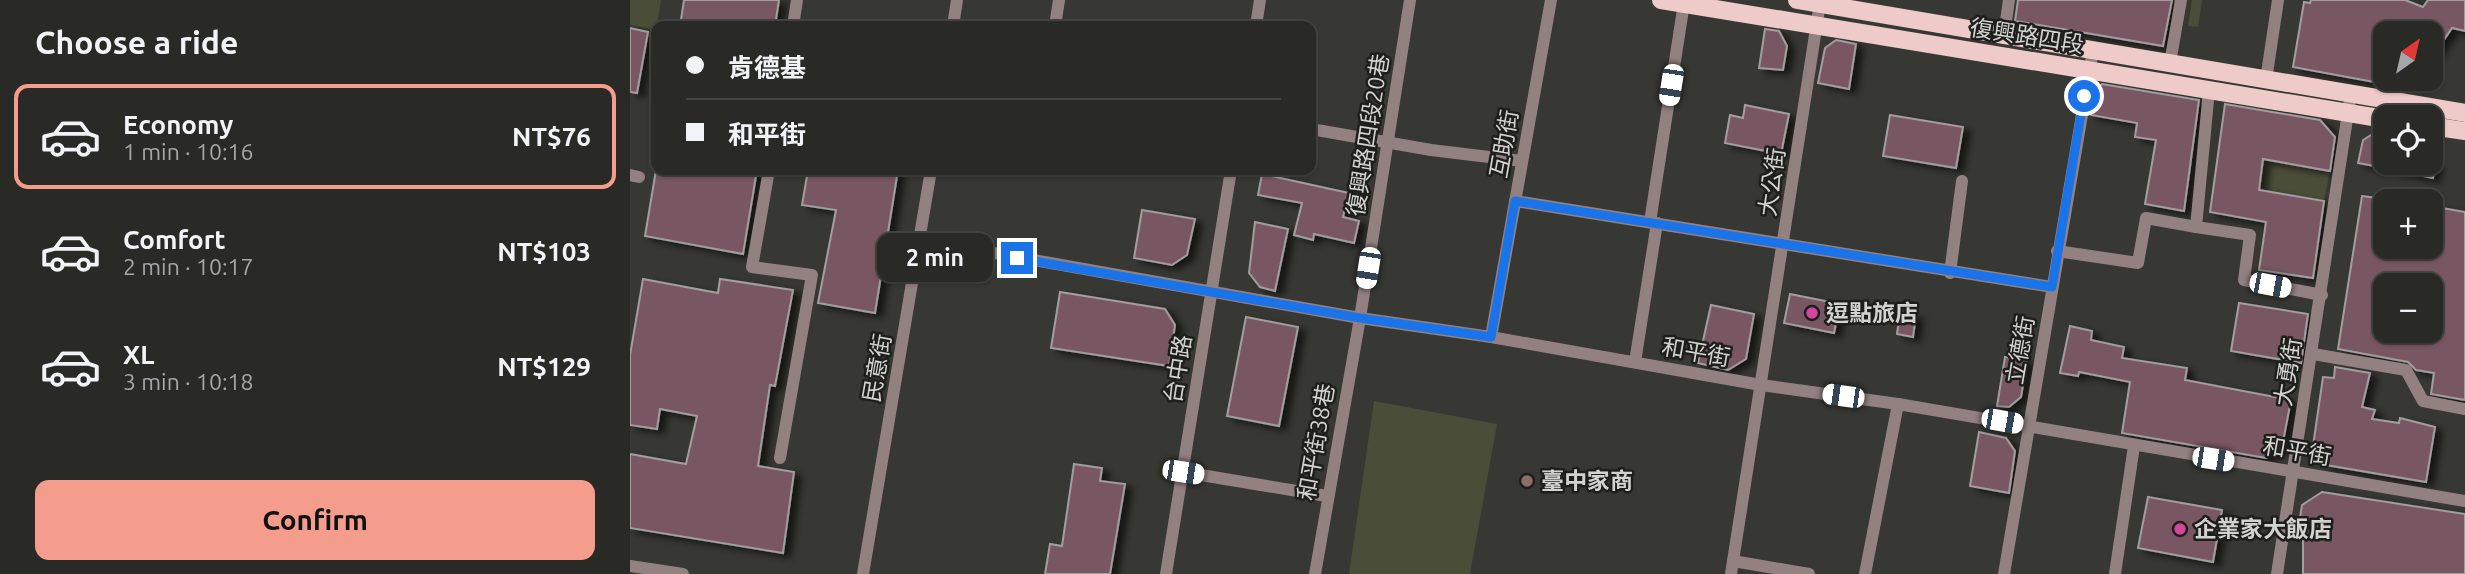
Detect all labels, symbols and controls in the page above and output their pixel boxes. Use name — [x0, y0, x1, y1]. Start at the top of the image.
street label: 復興路四段 — [1968, 14, 2086, 57]
north arrow — [2373, 21, 2443, 91]
map controls — [2373, 21, 2443, 343]
text: Choose a ride — [35, 24, 238, 60]
street label: 復興路四段20巷 — [1342, 52, 1393, 218]
text: 肯德基 — [728, 53, 806, 82]
car — [1658, 63, 1685, 107]
route start — [2068, 80, 2100, 112]
icon: car — [39, 105, 102, 168]
button: locate — [2373, 105, 2443, 175]
street label: 互助街 — [1485, 108, 1522, 180]
text: Economy — [123, 110, 233, 139]
text: 和平街 — [728, 120, 806, 149]
text: NT$76 — [512, 122, 591, 151]
text: 1 min · 10:16 — [123, 139, 254, 164]
street label: 大公街 — [1754, 146, 1789, 218]
button: + — [2373, 189, 2443, 259]
icon: car — [39, 220, 102, 283]
text: Comfort — [123, 225, 226, 254]
callout: 2 min — [877, 233, 992, 282]
text: NT$103 — [497, 237, 591, 266]
route end — [1001, 242, 1033, 274]
text: 2 min — [906, 245, 964, 270]
car — [1355, 246, 1382, 290]
text: 2 min · 10:17 — [123, 254, 254, 279]
car — [2248, 271, 2293, 299]
button: − — [2373, 273, 2443, 343]
place label: 逗點旅店 — [1826, 300, 1918, 325]
marker: 逗點旅店 — [1804, 305, 1820, 321]
street label: 立德街 — [2001, 314, 2038, 386]
street label: 民意街 — [858, 332, 895, 404]
street label: 台中路 — [1160, 333, 1195, 405]
street label: 和平街 — [1660, 333, 1732, 370]
icon: car — [39, 335, 102, 398]
street label: 大勇街 — [2270, 336, 2305, 408]
text: XL — [123, 340, 154, 369]
text: NT$129 — [497, 352, 591, 381]
text: 3 min · 10:18 — [123, 369, 254, 394]
street label: 和平街38巷 — [1293, 382, 1338, 502]
car — [1821, 383, 1866, 409]
car — [1980, 407, 2025, 435]
street label: 和平街 — [2261, 432, 2333, 469]
car — [2191, 445, 2236, 473]
car — [1161, 458, 1206, 486]
place label: 臺中家商 — [1541, 468, 1633, 493]
marker: 臺中家商 — [1519, 473, 1535, 489]
button: Confirm — [35, 480, 595, 560]
place label: 企業家大飯店 — [2194, 516, 2332, 541]
marker: 企業家大飯店 — [2172, 521, 2188, 537]

